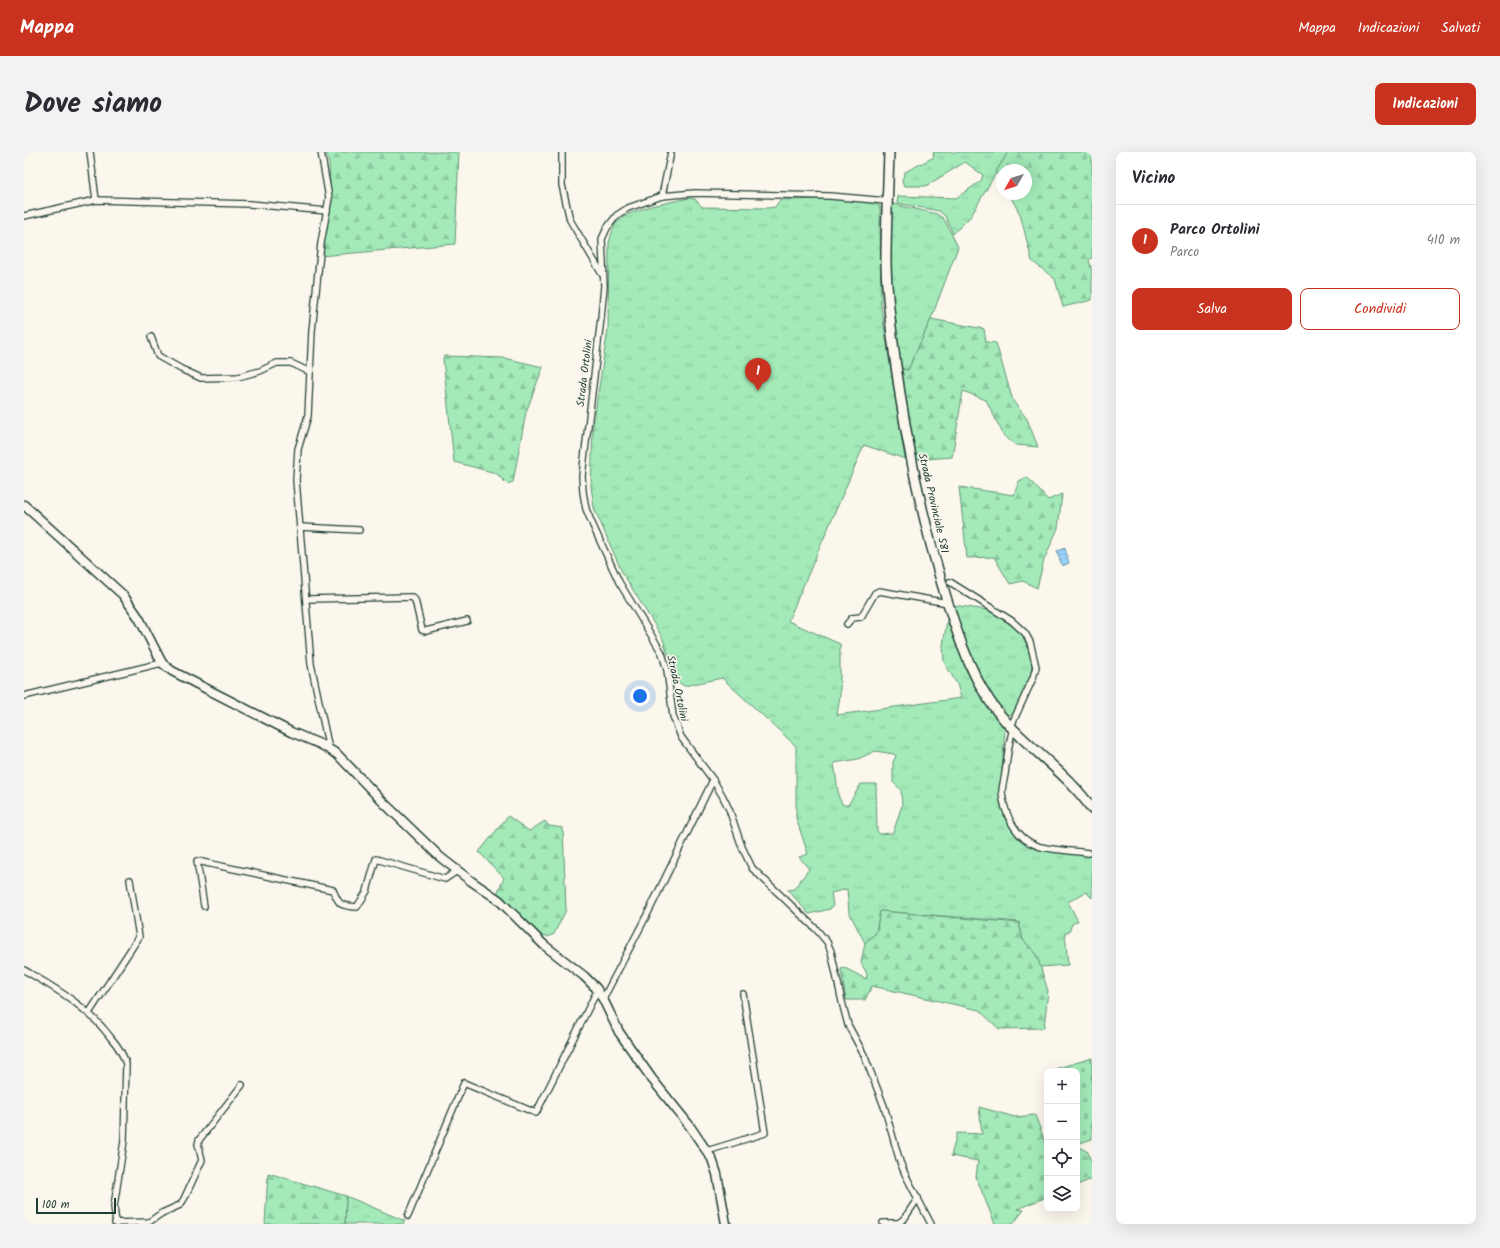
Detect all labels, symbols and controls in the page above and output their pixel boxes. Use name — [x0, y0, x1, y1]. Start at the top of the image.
text: Mappa — [20, 13, 74, 43]
text: Mappa — [1298, 17, 1336, 39]
text: Indicazioni — [1358, 17, 1419, 39]
text: Salvati — [1441, 17, 1480, 39]
text: Dove siamo — [24, 82, 162, 127]
button: Indicazioni — [1375, 83, 1476, 125]
north arrow — [996, 164, 1032, 200]
text: Vicino — [1132, 165, 1175, 192]
text: Parco Ortolini — [1170, 218, 1260, 242]
text: 1 — [1143, 230, 1147, 251]
text: 410 m — [1427, 230, 1460, 251]
text: Parco — [1170, 242, 1199, 263]
button: Salva — [1132, 288, 1292, 330]
button: Condividi — [1300, 288, 1460, 330]
street label: Strada Ortolini — [572, 338, 598, 408]
pin: 1 — [745, 358, 771, 391]
street label: Strada Provinciale 581 — [913, 451, 953, 555]
street label: Strada Ortolini — [661, 653, 693, 723]
your location — [630, 686, 650, 706]
map controls — [1044, 1068, 1080, 1212]
button: + — [1044, 1068, 1080, 1104]
button: − — [1044, 1104, 1080, 1140]
button: locate — [1044, 1140, 1080, 1176]
button: layers — [1044, 1176, 1080, 1212]
scale bar — [36, 1196, 116, 1215]
text: 100 m — [42, 1196, 70, 1214]

